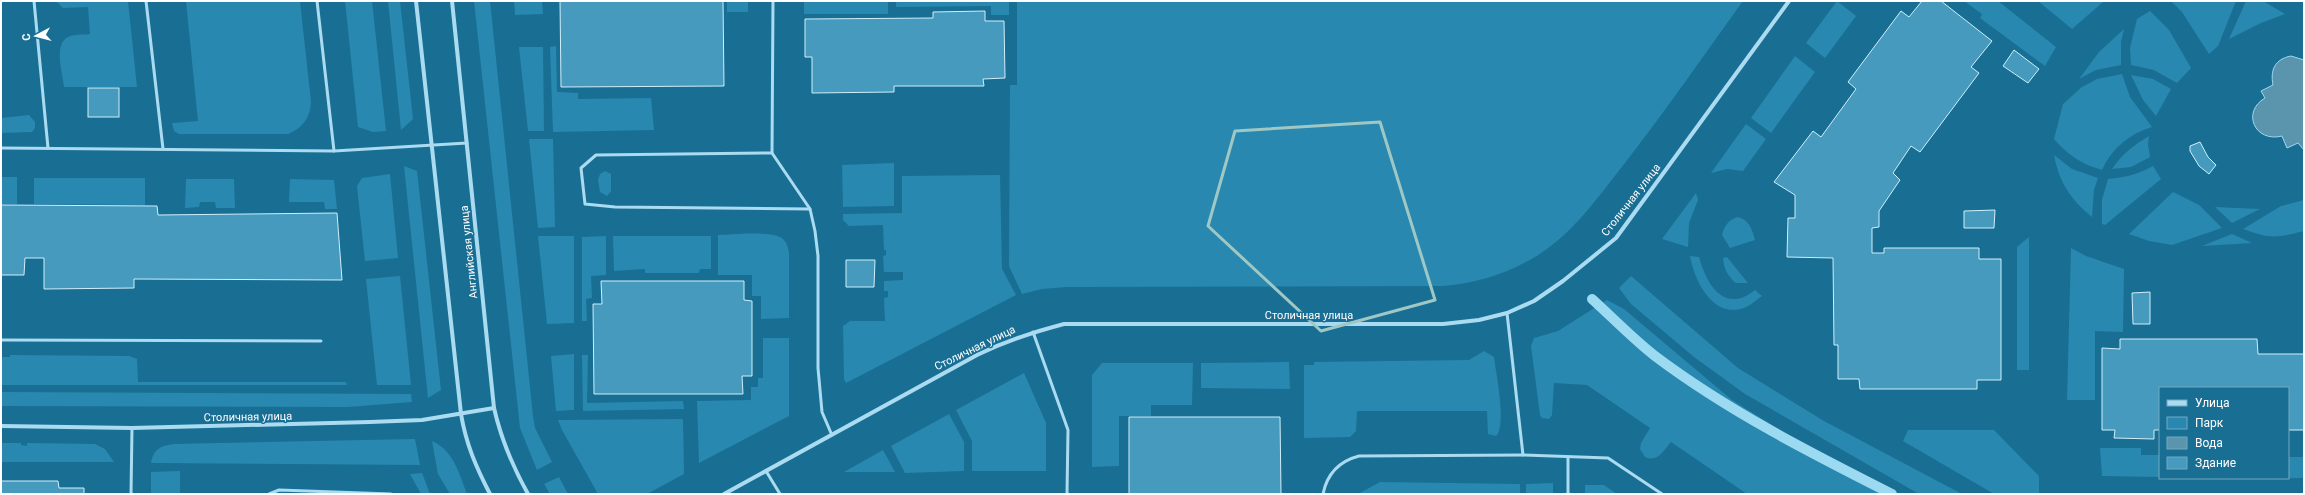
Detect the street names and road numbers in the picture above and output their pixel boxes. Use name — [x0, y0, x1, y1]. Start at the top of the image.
street label: Столичная улица — [1599, 161, 1663, 239]
street label: Английская улица — [458, 205, 480, 299]
street label: Столичная улица — [1265, 309, 1353, 322]
street label: Столичная улица — [932, 323, 1018, 373]
street label: Столичная улица — [204, 410, 292, 424]

